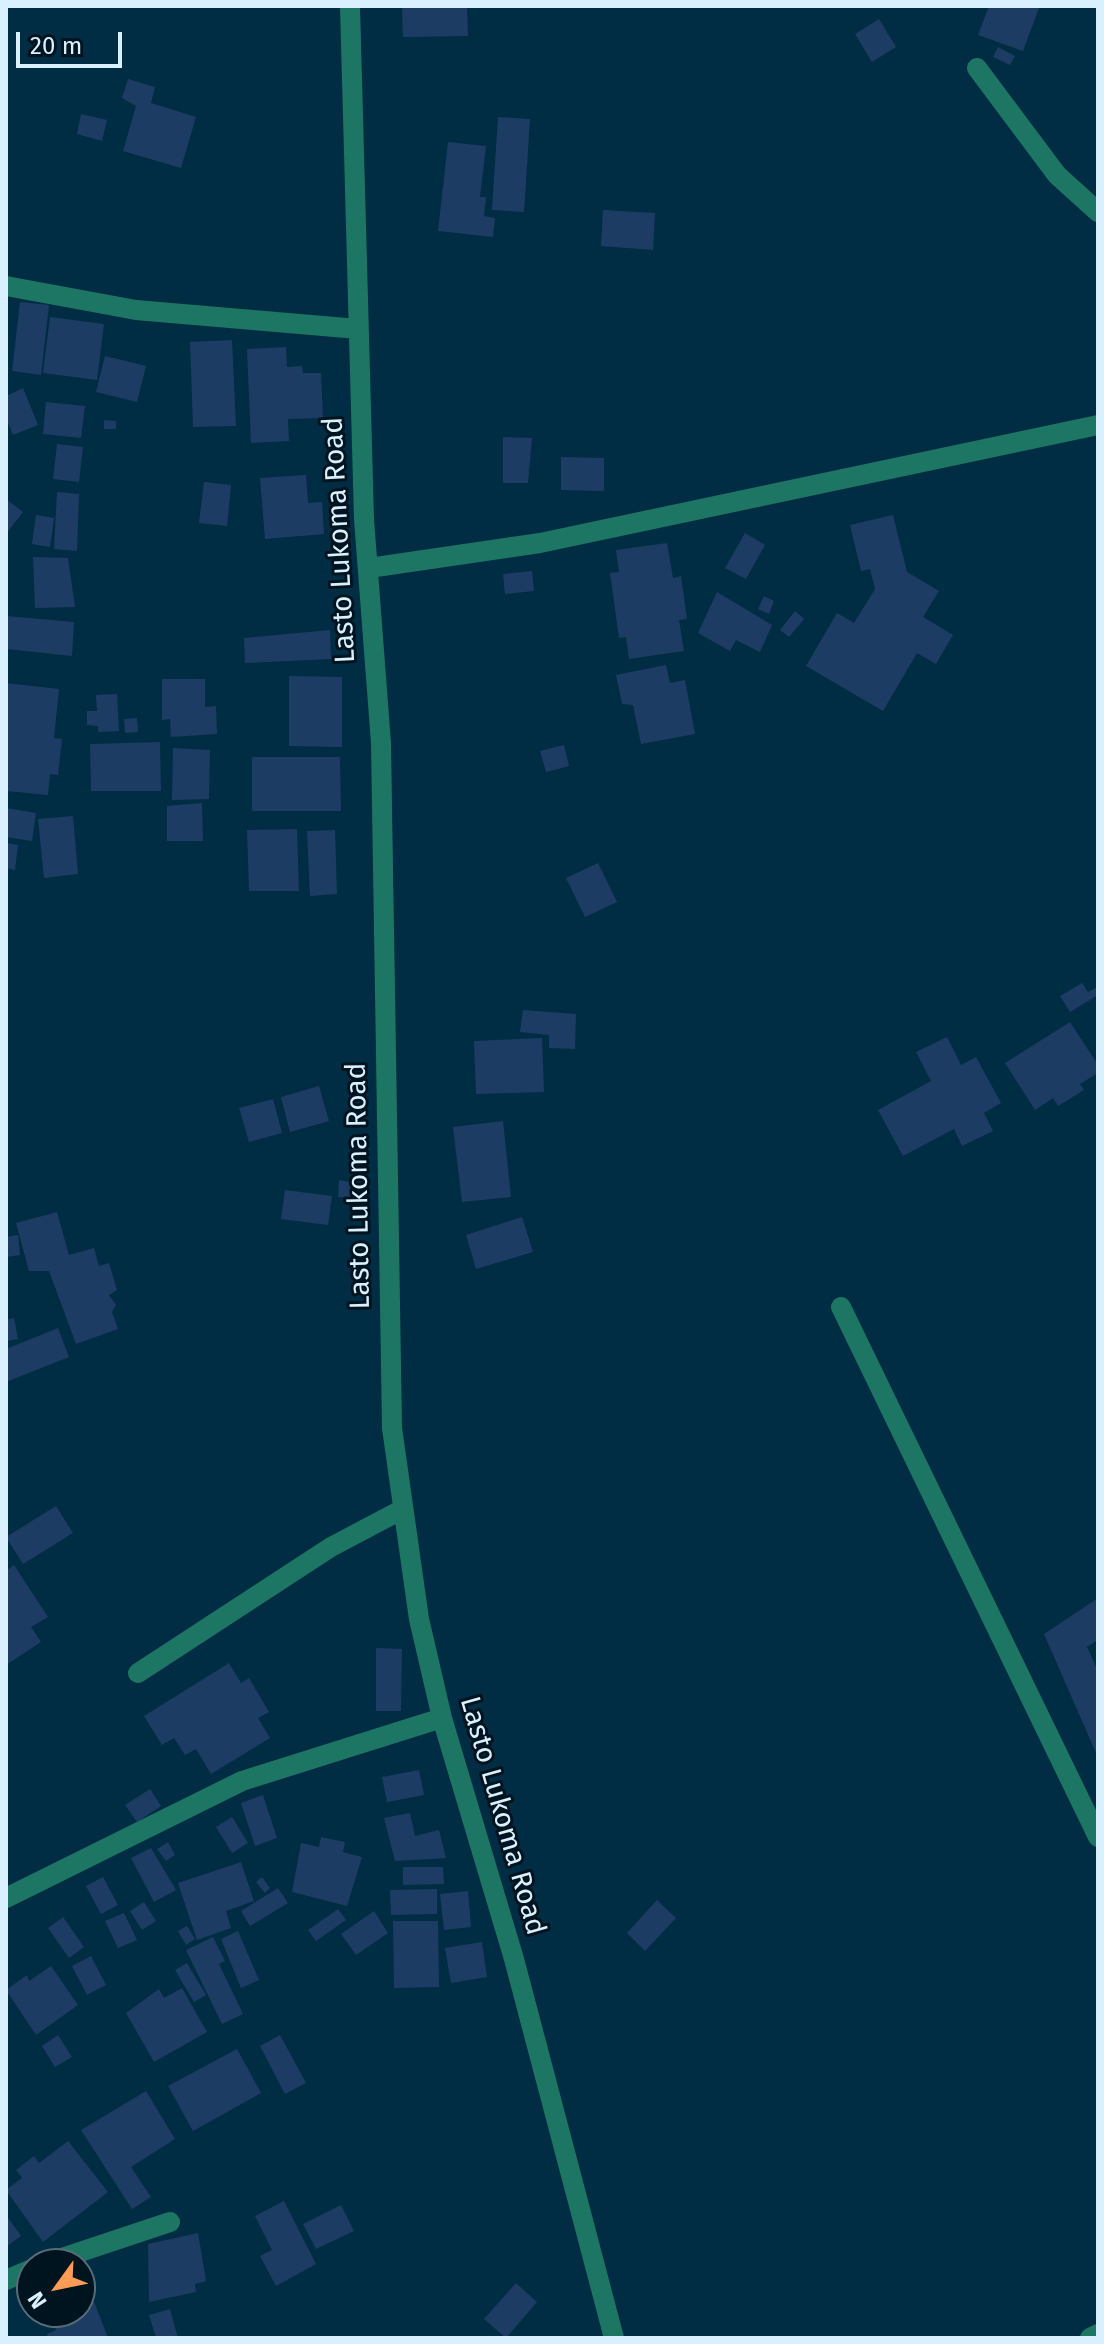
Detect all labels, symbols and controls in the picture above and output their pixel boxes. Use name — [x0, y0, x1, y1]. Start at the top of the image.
scale bar — [20, 16, 126, 66]
text: 20 m — [30, 32, 82, 60]
street label: Lasto Lukoma Road — [317, 416, 363, 664]
street label: Lasto Lukoma Road — [340, 1062, 378, 1310]
street label: Lasto Lukoma Road — [452, 1693, 552, 1939]
north arrow — [16, 2248, 96, 2328]
text: N — [22, 2287, 52, 2314]

